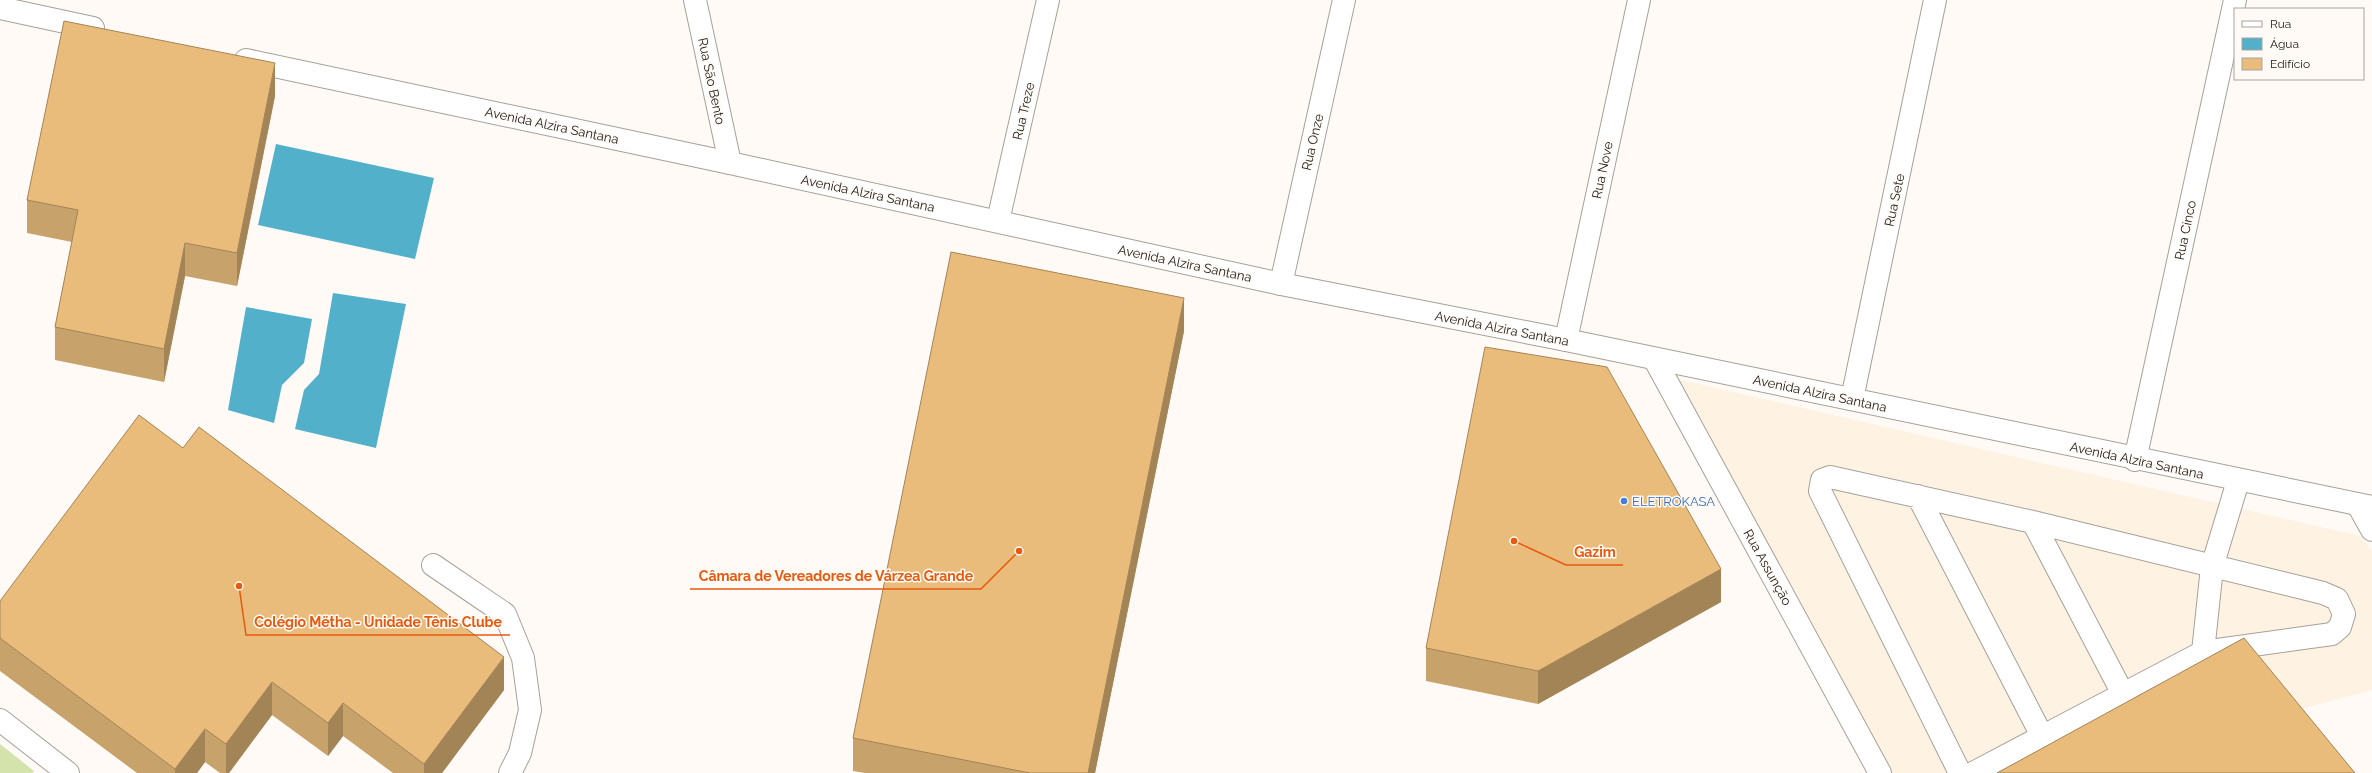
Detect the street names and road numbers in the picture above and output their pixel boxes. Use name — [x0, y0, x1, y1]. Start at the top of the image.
street label: Rua São Bento — [695, 36, 728, 126]
street label: Rua Treze — [1010, 80, 1037, 141]
street label: Avenida Alzira Santana — [484, 104, 620, 147]
street label: Rua Onze — [1299, 112, 1326, 172]
street label: Rua Nove — [1589, 140, 1616, 200]
street label: Avenida Alzira Santana — [800, 172, 936, 215]
street label: Rua Sete — [1882, 172, 1907, 228]
street label: Rua Cinco — [2172, 199, 2199, 261]
street label: Avenida Alzira Santana — [1117, 242, 1253, 285]
street label: Avenida Alzira Santana — [1434, 308, 1570, 349]
street label: Avenida Alzira Santana — [1752, 372, 1888, 415]
street label: Avenida Alzira Santana — [2069, 439, 2205, 482]
street label: Rua Assunção — [1740, 527, 1795, 608]

